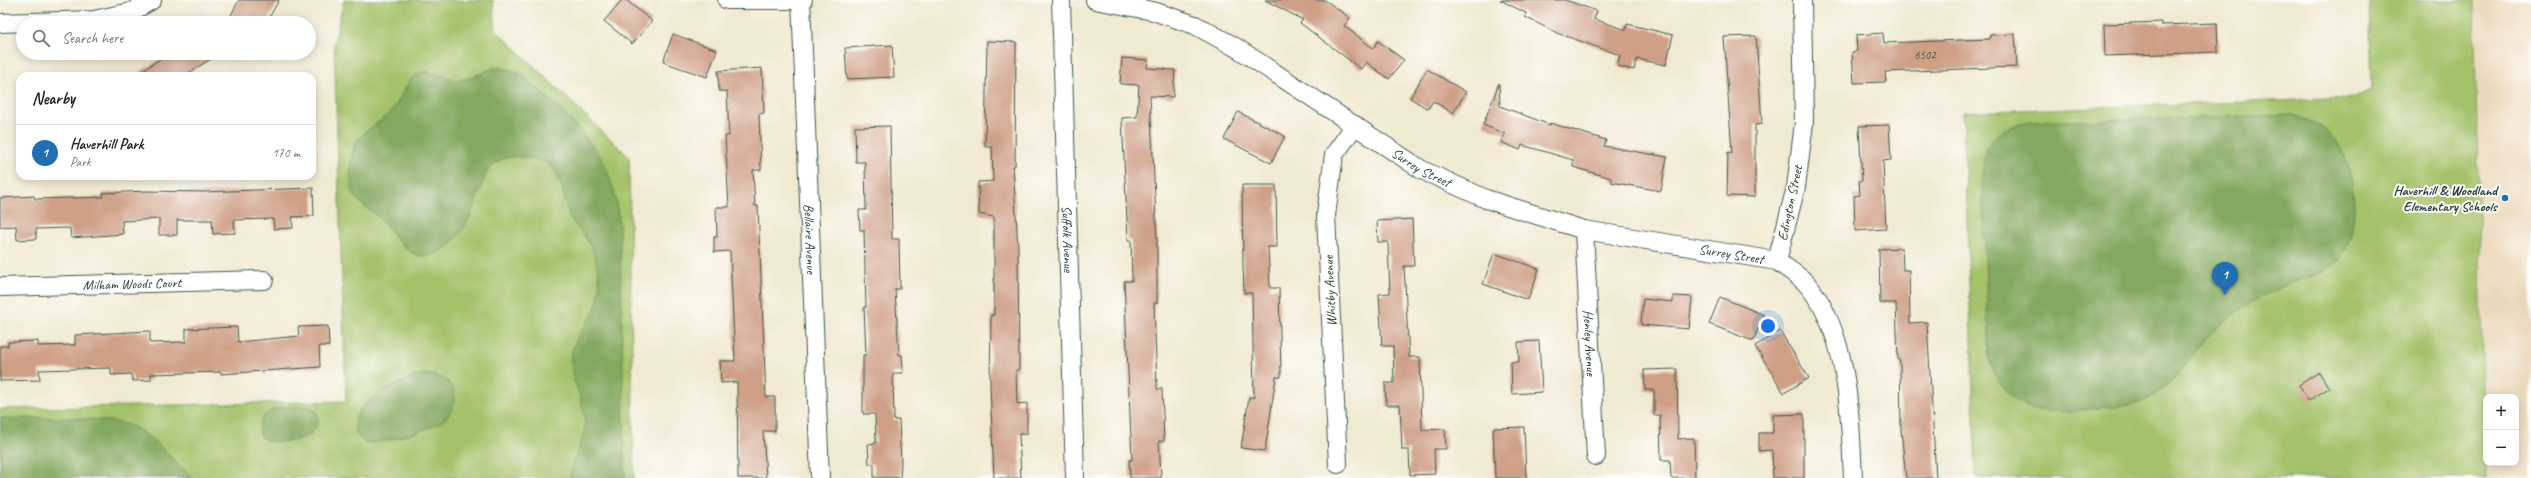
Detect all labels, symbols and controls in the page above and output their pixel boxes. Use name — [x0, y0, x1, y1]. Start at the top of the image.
search box — [16, 16, 316, 60]
icon: search — [30, 27, 52, 49]
text: Search here — [62, 29, 123, 48]
house number: 6502 — [1914, 47, 1937, 63]
text: Nearby — [32, 88, 75, 109]
text: Haverhill Park — [70, 135, 143, 154]
street label: Surrey Street — [1389, 144, 1456, 191]
text: 1 — [42, 145, 48, 161]
text: 170 m — [272, 145, 300, 161]
text: Park — [70, 154, 91, 170]
street label: Edington Street — [1774, 163, 1807, 242]
place label: Haverhill & Woodland Elementary Schools — [2394, 182, 2499, 215]
marker: Haverhill & Woodland Elementary Schools — [2500, 193, 2510, 203]
street label: Bellaire Avenue — [801, 203, 820, 276]
street label: Suffolk Avenue — [1059, 205, 1078, 274]
street label: Surrey Street — [1698, 240, 1767, 268]
street label: Whitby Avenue — [1320, 254, 1340, 327]
pin: 1 — [2212, 262, 2238, 295]
street label: Milham Woods Court — [82, 274, 183, 293]
street label: Henley Avenue — [1580, 309, 1600, 378]
your location — [1758, 316, 1778, 336]
map controls — [2483, 394, 2519, 466]
button: + — [2483, 394, 2519, 430]
button: − — [2483, 430, 2519, 466]

